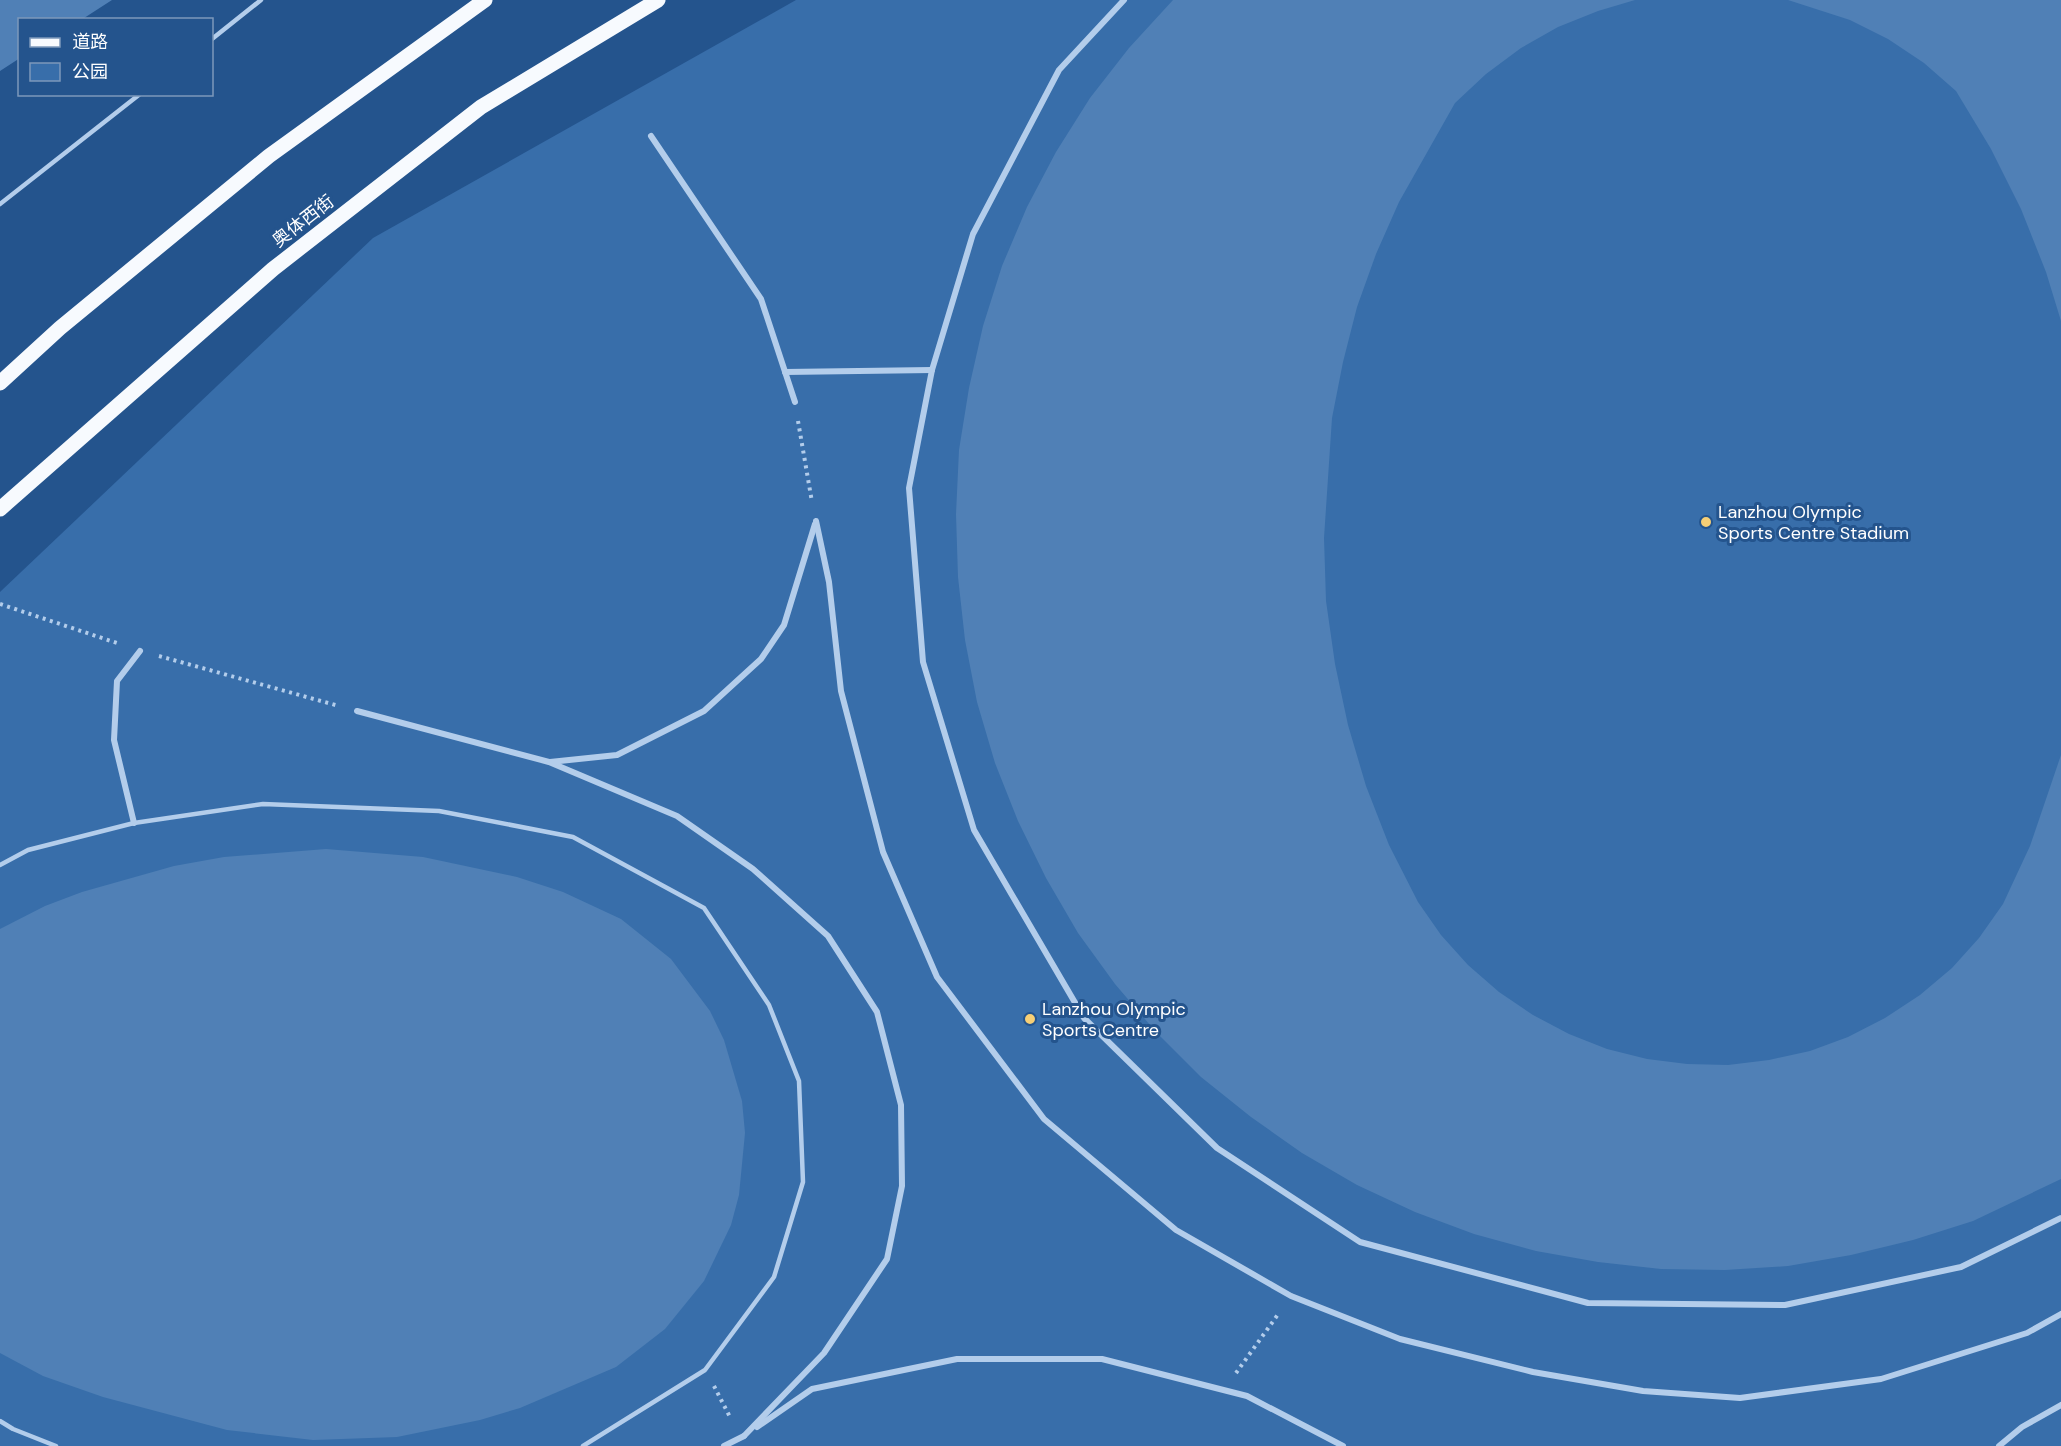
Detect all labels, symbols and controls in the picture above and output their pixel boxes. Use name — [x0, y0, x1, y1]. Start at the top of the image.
legend — [18, 18, 213, 96]
text: 道路 — [72, 30, 108, 54]
text: 公园 — [72, 60, 108, 84]
street label: 奥体西街 — [267, 189, 339, 253]
place label: Lanzhou Olympic Sports Centre Stadium — [1718, 500, 1909, 545]
marker: Lanzhou Olympic Sports Centre Stadium — [1699, 515, 1713, 529]
place label: Lanzhou Olympic Sports Centre — [1042, 997, 1186, 1042]
marker: Lanzhou Olympic Sports Centre — [1023, 1012, 1037, 1026]

